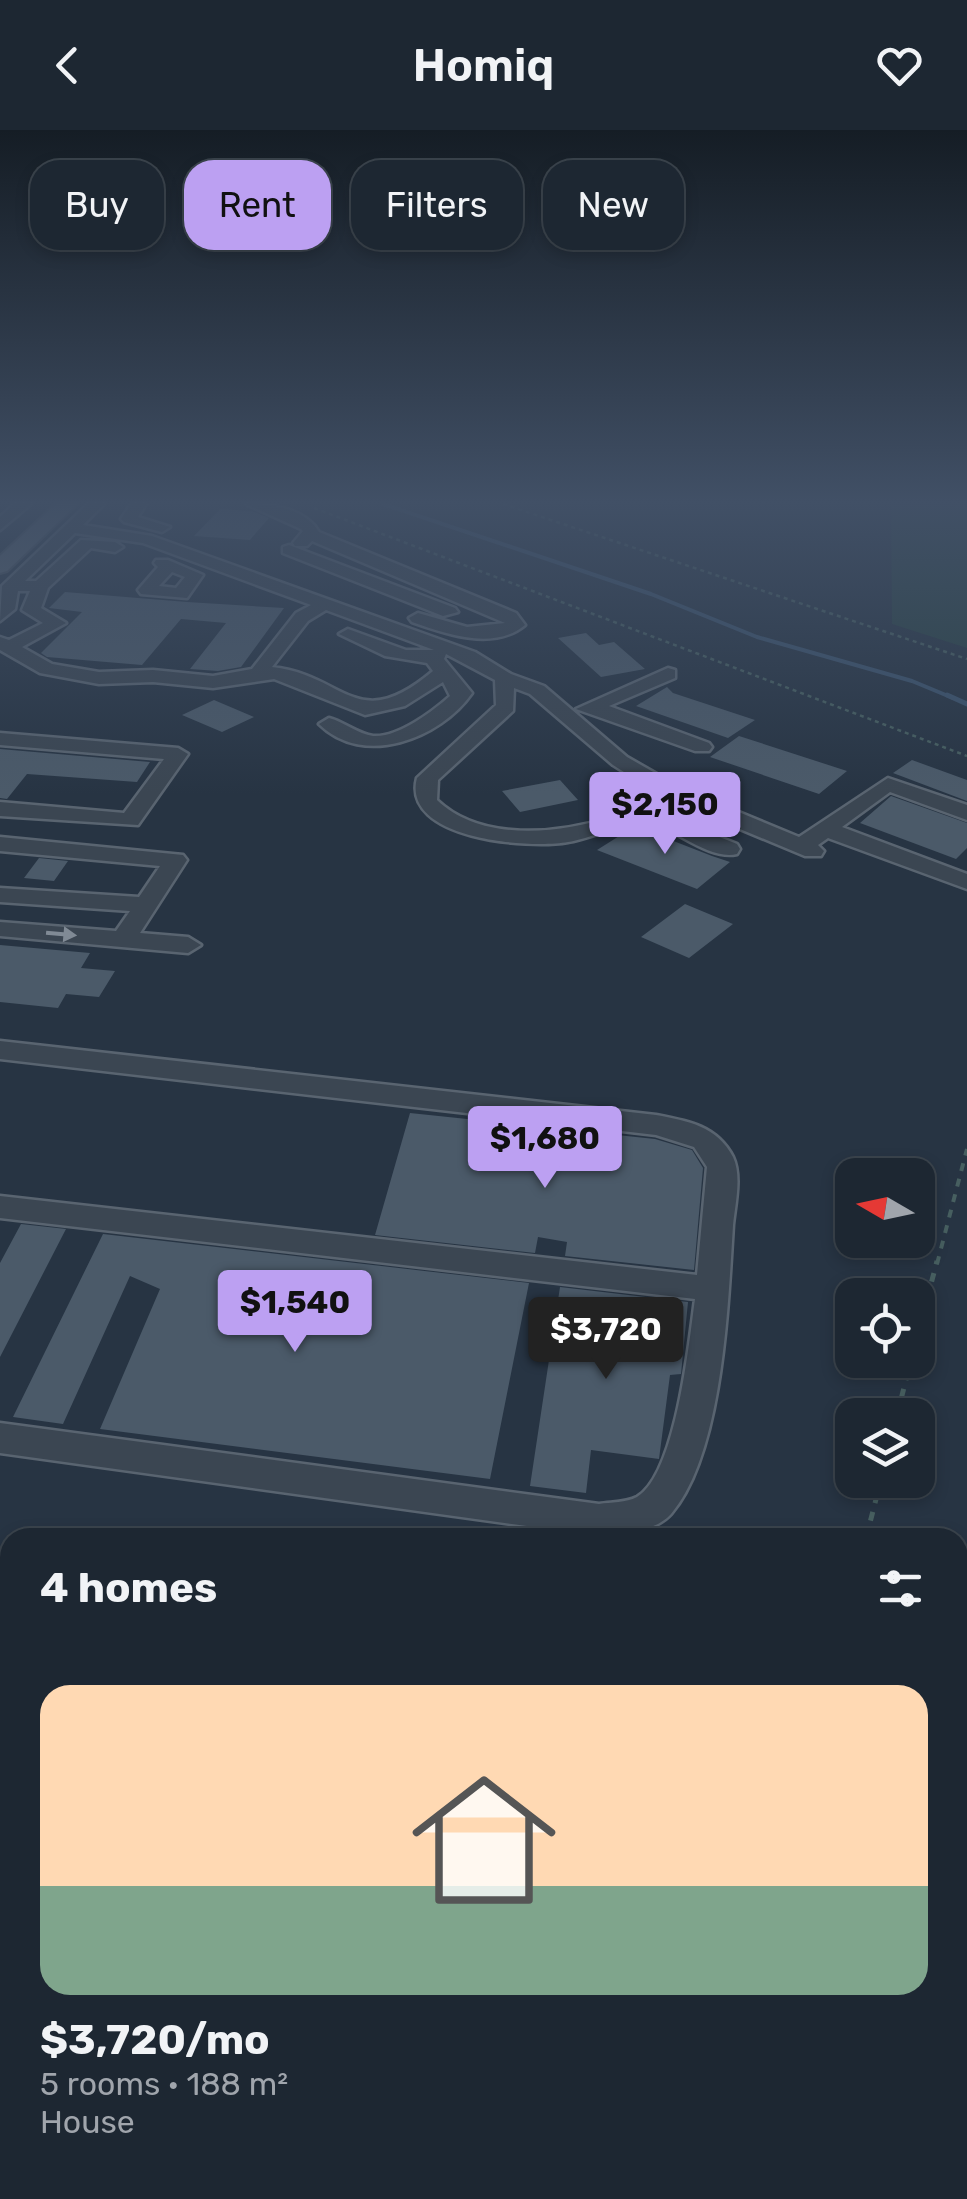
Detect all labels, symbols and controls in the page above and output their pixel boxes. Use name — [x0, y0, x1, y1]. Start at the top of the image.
icon: back — [40, 38, 95, 93]
icon: heart — [872, 38, 927, 93]
text: Homiq — [413, 39, 554, 92]
chip: Buy — [30, 160, 164, 250]
chip: Rent — [184, 160, 331, 250]
chip: Filters — [351, 160, 523, 250]
chip: New — [543, 160, 684, 250]
pin: $2,150 — [584, 772, 746, 857]
text: $2,150 — [611, 785, 719, 823]
one-way arrow — [46, 927, 78, 943]
pin: $1,680 — [464, 1106, 626, 1191]
text: $1,680 — [490, 1119, 600, 1157]
north arrow — [835, 1158, 935, 1258]
map controls — [835, 1158, 935, 1498]
pin: $1,540 — [214, 1270, 376, 1355]
button: locate — [835, 1278, 935, 1378]
text: $1,540 — [240, 1283, 350, 1321]
pin: $3,720 — [525, 1297, 687, 1382]
text: $3,720 — [550, 1310, 662, 1348]
button: layers — [835, 1398, 935, 1498]
icon: filters — [873, 1561, 928, 1616]
text: 4 homes — [40, 1563, 217, 1613]
icon: home — [394, 1750, 574, 1930]
text: $3,720/mo — [40, 2015, 270, 2065]
text: 5 rooms · 188 m² — [40, 2065, 288, 2103]
text: House — [40, 2103, 135, 2141]

